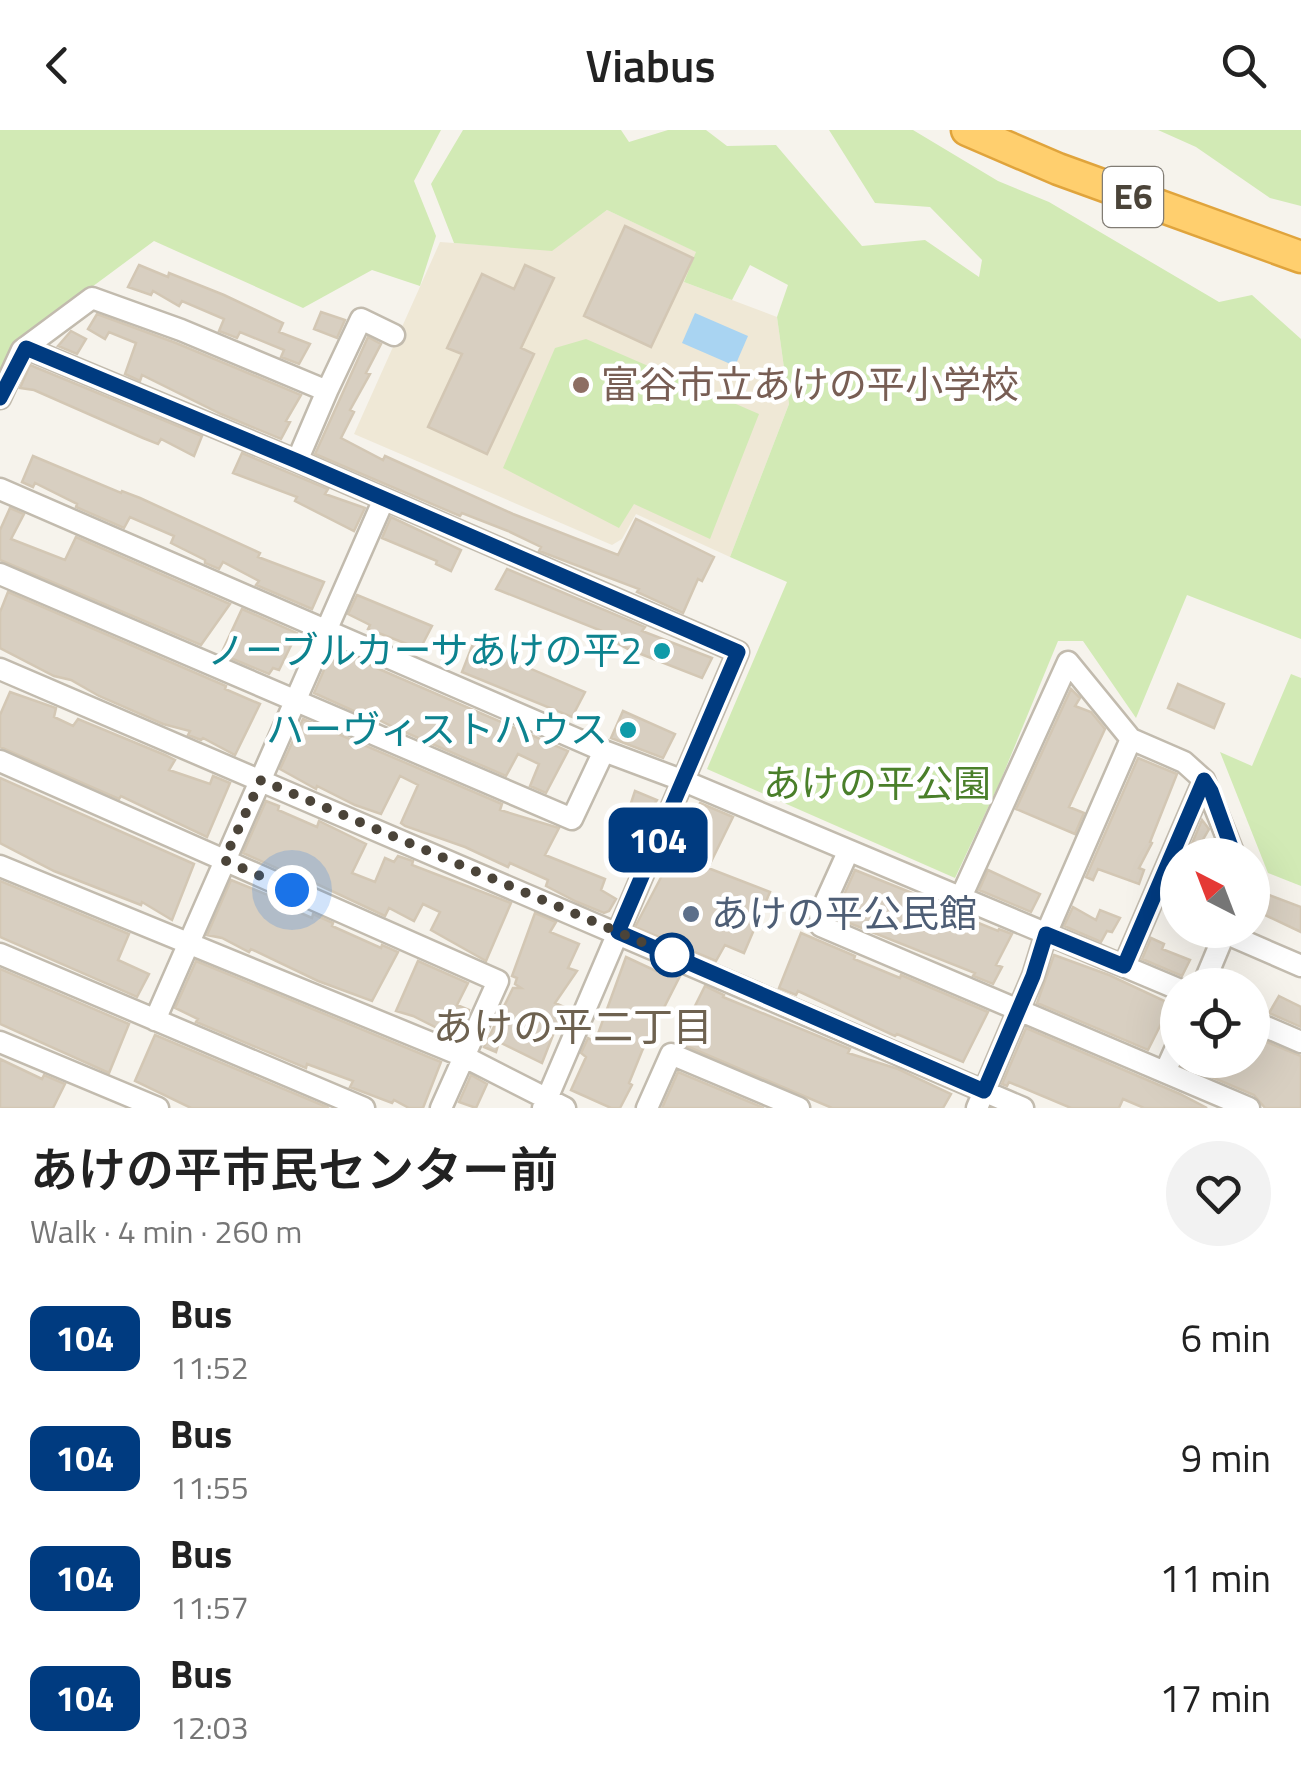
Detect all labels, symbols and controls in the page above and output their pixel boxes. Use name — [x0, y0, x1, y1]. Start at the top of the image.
text: Viabus — [585, 31, 716, 99]
icon: back — [30, 38, 85, 93]
icon: search — [1216, 38, 1271, 93]
road number: E6 — [1103, 167, 1163, 227]
place label: 富谷市立あけの平小学校 — [601, 355, 1019, 413]
marker: 富谷市立あけの平小学校 — [570, 374, 592, 396]
place label: ノーブルカーサあけの平2 — [207, 621, 642, 679]
marker: ノーブルカーサあけの平2 — [651, 640, 673, 662]
place label: ハーヴィストハウス — [266, 700, 608, 758]
marker: ハーヴィストハウス — [617, 719, 639, 741]
park label: あけの平公園 — [763, 754, 991, 812]
line badge: 104 — [600, 808, 716, 872]
text: 104 — [629, 813, 687, 867]
north arrow — [1160, 838, 1270, 948]
map controls — [1160, 838, 1270, 1078]
your location — [267, 865, 317, 915]
place label: あけの平公民館 — [711, 884, 977, 942]
marker: あけの平公民館 — [680, 903, 702, 925]
unlabelled marker — [651, 934, 693, 976]
button: locate — [1160, 968, 1270, 1078]
district label: あけの平二丁目 — [433, 996, 713, 1057]
text: あけの平市民センター前 — [30, 1133, 558, 1206]
button: heart — [1166, 1141, 1271, 1246]
text: Walk · 4 min · 260 m — [30, 1207, 302, 1255]
text: Bus — [170, 1285, 232, 1343]
text: 6 min — [1181, 1309, 1271, 1367]
text: 104 — [56, 1311, 114, 1365]
text: 11:52 — [170, 1343, 249, 1391]
text: Bus — [170, 1405, 232, 1463]
text: 9 min — [1181, 1429, 1271, 1487]
text: 104 — [56, 1431, 114, 1485]
text: 11:55 — [170, 1463, 249, 1511]
text: Bus — [170, 1525, 232, 1583]
text: 11 min — [1160, 1549, 1271, 1607]
text: 104 — [56, 1551, 114, 1605]
text: 11:57 — [170, 1583, 249, 1631]
text: Bus — [170, 1645, 232, 1703]
text: 17 min — [1160, 1669, 1271, 1727]
text: 104 — [56, 1671, 114, 1725]
text: 12:03 — [170, 1703, 249, 1751]

